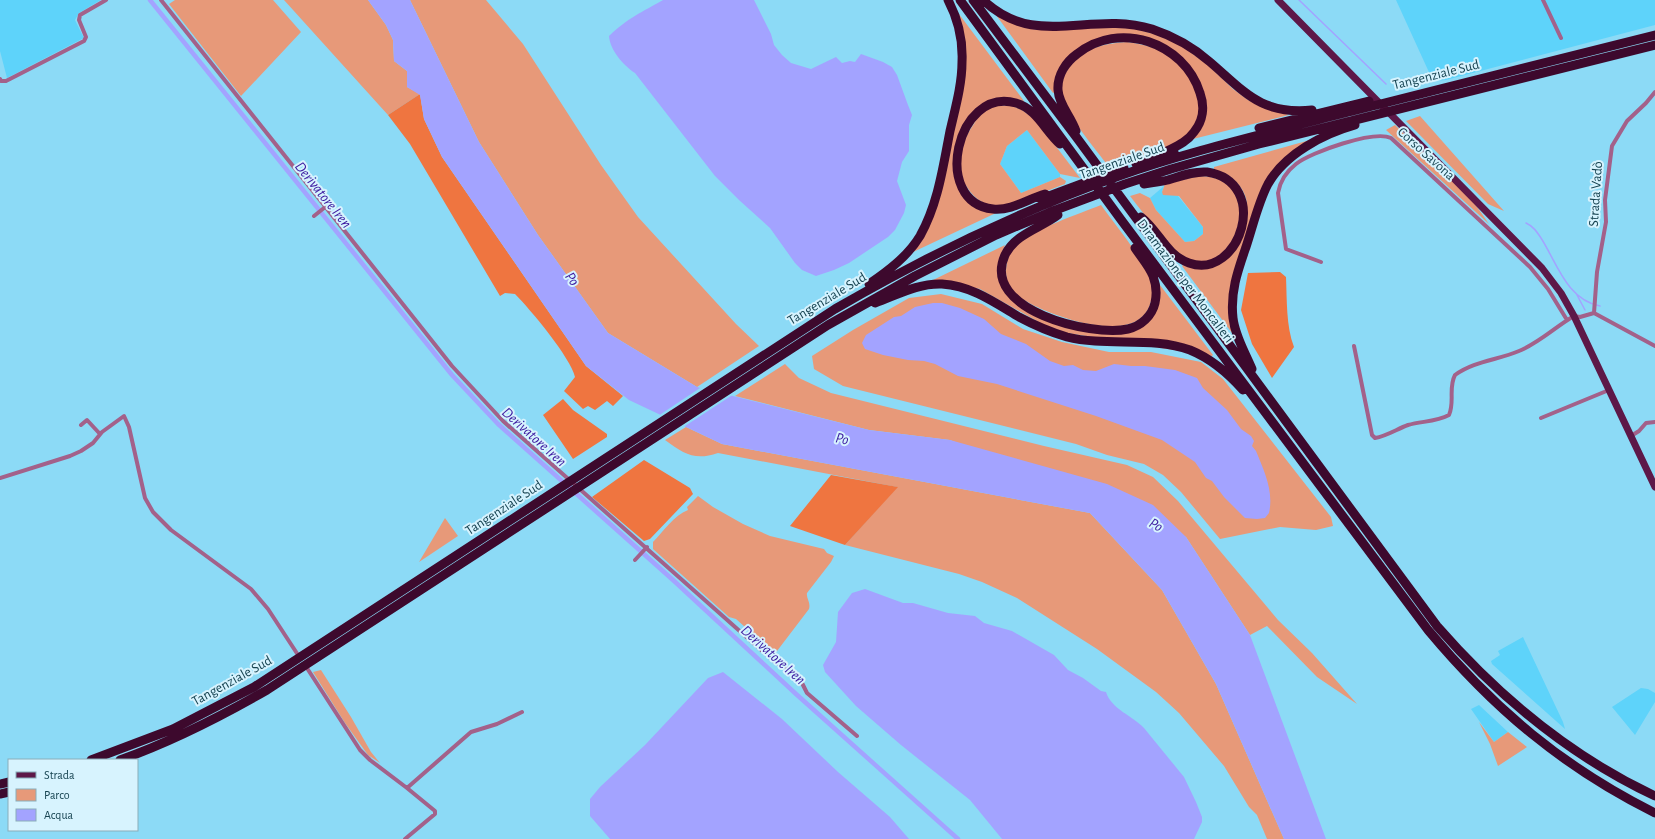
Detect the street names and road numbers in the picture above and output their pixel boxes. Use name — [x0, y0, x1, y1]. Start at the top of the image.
street label: Tangenziale Sud — [1391, 57, 1481, 93]
street label: Corso Savona — [1395, 125, 1458, 183]
street label: Tangenziale Sud — [1078, 140, 1166, 182]
street label: Strada Vadò — [1587, 161, 1605, 227]
street label: Diramazione per Moncalieri — [1134, 217, 1236, 345]
street label: Tangenziale Sud — [785, 270, 869, 328]
street label: Tangenziale Sud — [463, 478, 545, 538]
street label: Tangenziale Sud — [190, 653, 274, 709]

